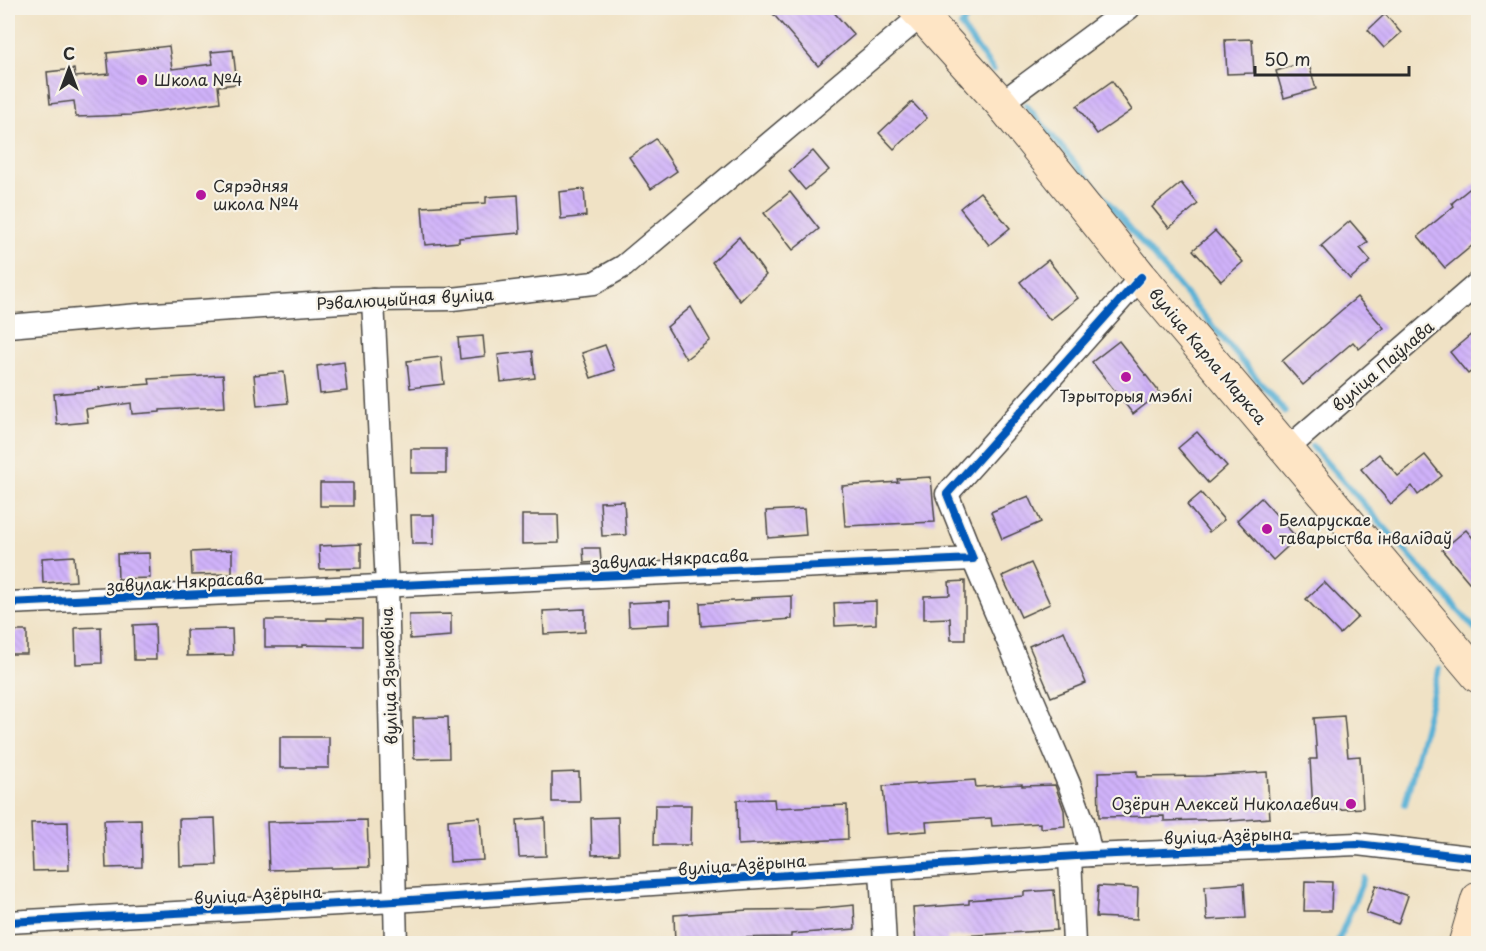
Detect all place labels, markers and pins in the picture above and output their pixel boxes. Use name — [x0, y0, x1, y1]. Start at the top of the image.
place label: Школа №4 — [154, 67, 243, 91]
marker: Школа №4 — [135, 73, 149, 87]
place label: Сярэдняя школа №4 — [213, 173, 299, 215]
marker: Сярэдняя школа №4 — [194, 188, 208, 202]
marker: Тэрыторыя мэблі — [1119, 370, 1133, 384]
place label: Тэрыторыя мэблі — [1060, 383, 1192, 407]
place label: Беларускае таварыства інвалідаў — [1279, 507, 1452, 549]
marker: Беларускае таварыства інвалідаў — [1260, 522, 1274, 536]
place label: Озёрин Алексей Николаевич — [1111, 791, 1339, 815]
marker: Озёрин Алексей Николаевич — [1344, 797, 1358, 811]

